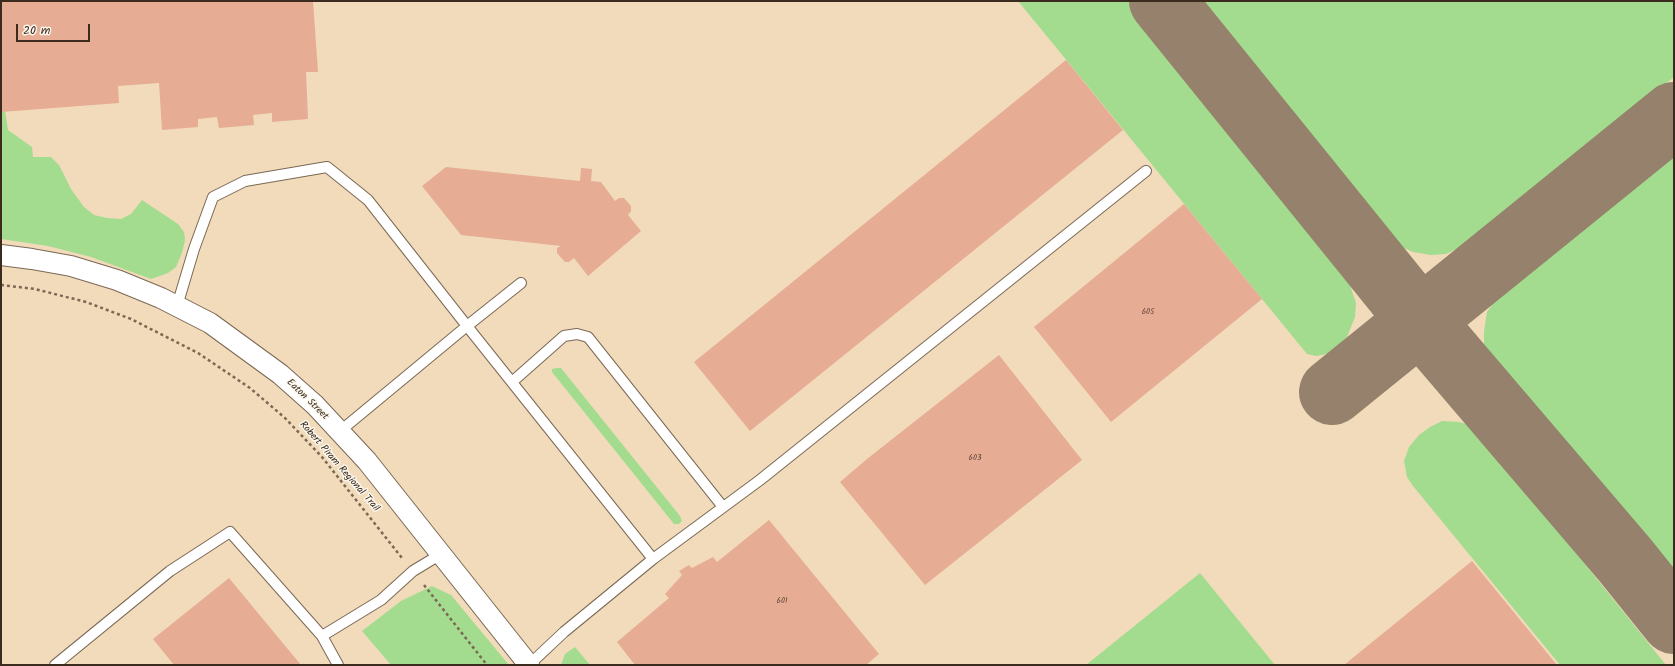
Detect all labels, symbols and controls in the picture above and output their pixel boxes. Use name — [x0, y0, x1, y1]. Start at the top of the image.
scale bar — [18, 16, 92, 42]
text: 20 m — [23, 21, 50, 40]
house number: 605 — [1142, 308, 1154, 318]
street label: Eaton Street — [284, 377, 330, 423]
street label: Robert Piram Regional Trail — [297, 419, 381, 515]
house number: 603 — [968, 454, 982, 464]
house number: 601 — [777, 597, 787, 607]

